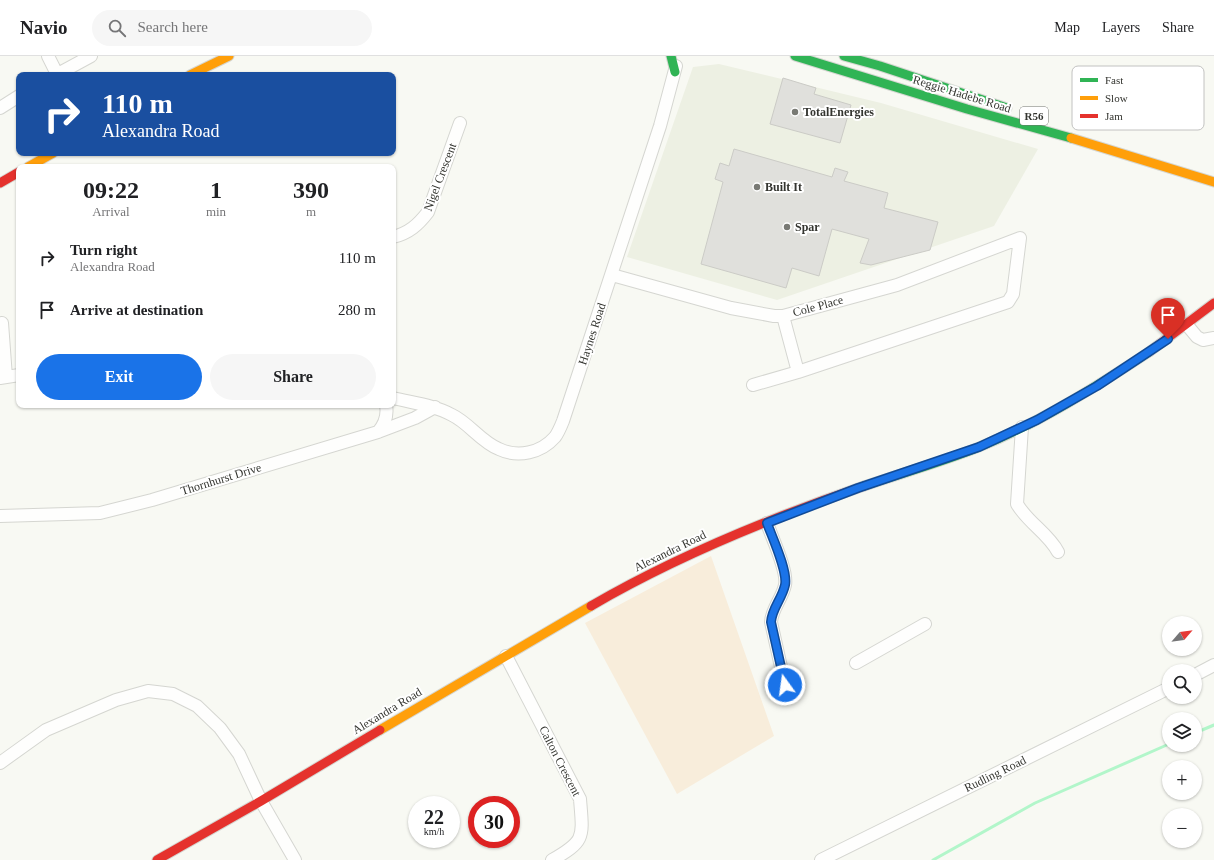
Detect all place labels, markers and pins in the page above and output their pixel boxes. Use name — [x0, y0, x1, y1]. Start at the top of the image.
place label: TotalEnergies — [803, 105, 874, 119]
marker: TotalEnergies — [790, 107, 800, 117]
place label: Built It — [765, 180, 802, 194]
marker: Built It — [752, 182, 762, 192]
place label: Spar — [795, 220, 820, 234]
marker: Spar — [782, 222, 792, 232]
pin — [1151, 298, 1185, 339]

